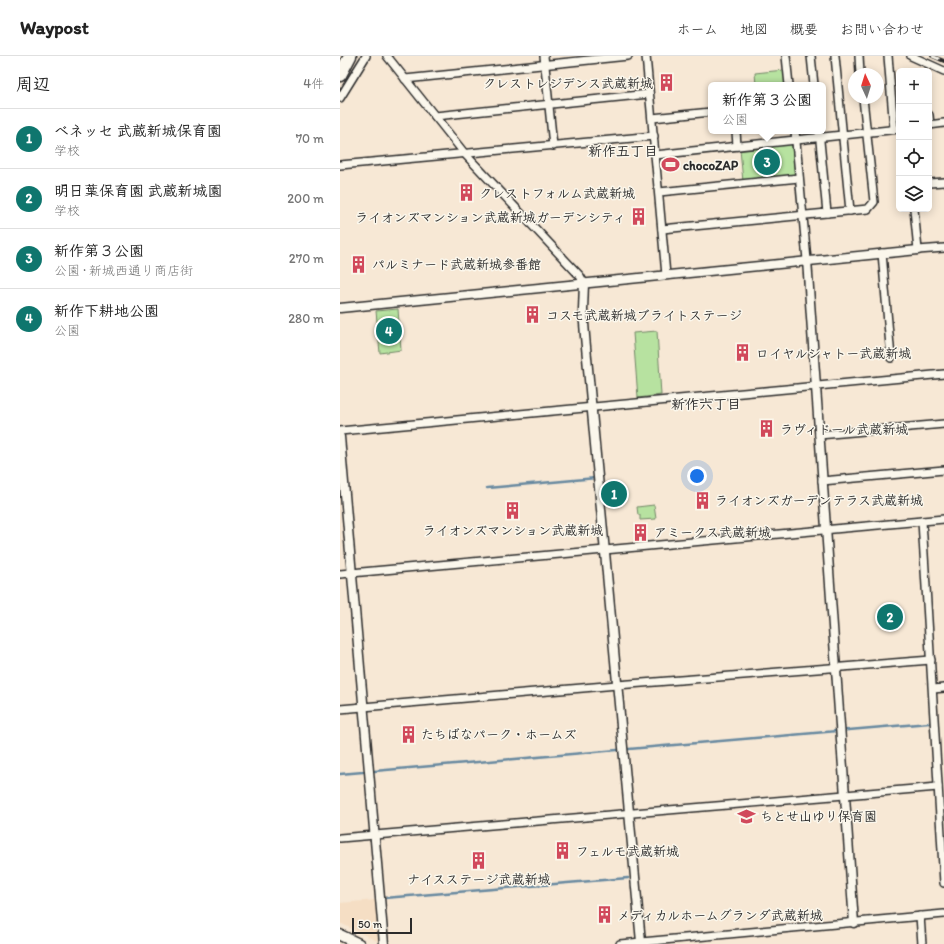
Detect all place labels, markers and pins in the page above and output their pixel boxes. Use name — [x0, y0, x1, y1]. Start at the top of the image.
building icon: クレストレジデンス武蔵新城 — [656, 73, 676, 93]
place label: クレストレジデンス武蔵新城 — [483, 76, 653, 91]
pin: 3 — [754, 147, 780, 177]
sports icon: chocoZAP — [660, 155, 680, 175]
place label: chocoZAP — [683, 158, 739, 173]
building icon: クレストフォルム武蔵新城 — [456, 183, 476, 203]
place label: クレストフォルム武蔵新城 — [479, 186, 635, 201]
building icon: ライオンズマンション武蔵新城ガーデンシティ — [629, 207, 649, 227]
place label: ライオンズマンション武蔵新城ガーデンシティ — [355, 210, 626, 225]
building icon: パルミナード武蔵新城参番館 — [349, 254, 369, 274]
place label: パルミナード武蔵新城参番館 — [372, 257, 541, 272]
building icon: コスモ武蔵新城ブライトステージ — [523, 305, 543, 325]
place label: コスモ武蔵新城ブライトステージ — [546, 308, 742, 323]
pin: 4 — [376, 316, 402, 346]
building icon: ロイヤルシャトー武蔵新城 — [733, 343, 753, 363]
place label: ロイヤルシャトー武蔵新城 — [756, 346, 911, 361]
building icon: ラヴィドール武蔵新城 — [757, 419, 777, 439]
place label: ラヴィドール武蔵新城 — [780, 422, 908, 437]
pin: 1 — [601, 479, 627, 509]
building icon: ライオンズガーデンテラス武蔵新城 — [692, 490, 712, 510]
place label: ライオンズガーデンテラス武蔵新城 — [715, 493, 923, 508]
building icon: ライオンズマンション武蔵新城 — [503, 501, 523, 521]
building icon: アミークス武蔵新城 — [631, 522, 651, 542]
place label: ライオンズマンション武蔵新城 — [423, 523, 603, 538]
place label: アミークス武蔵新城 — [654, 525, 771, 540]
pin: 2 — [877, 602, 903, 632]
building icon: たちばなパーク・ホームズ — [398, 724, 418, 744]
place label: たちばなパーク・ホームズ — [421, 727, 576, 742]
school or university icon: ちとせ山ゆり保育園 — [737, 806, 757, 826]
place label: ちとせ山ゆり保育園 — [760, 809, 877, 824]
building icon: フェルモ武蔵新城 — [553, 841, 573, 861]
place label: フェルモ武蔵新城 — [576, 844, 679, 859]
building icon: ナイスステージ武蔵新城 — [469, 850, 489, 870]
place label: ナイスステージ武蔵新城 — [407, 872, 551, 887]
building icon: メディカルホームグランダ武蔵新城 — [594, 905, 614, 925]
place label: メディカルホームグランダ武蔵新城 — [617, 908, 823, 923]

